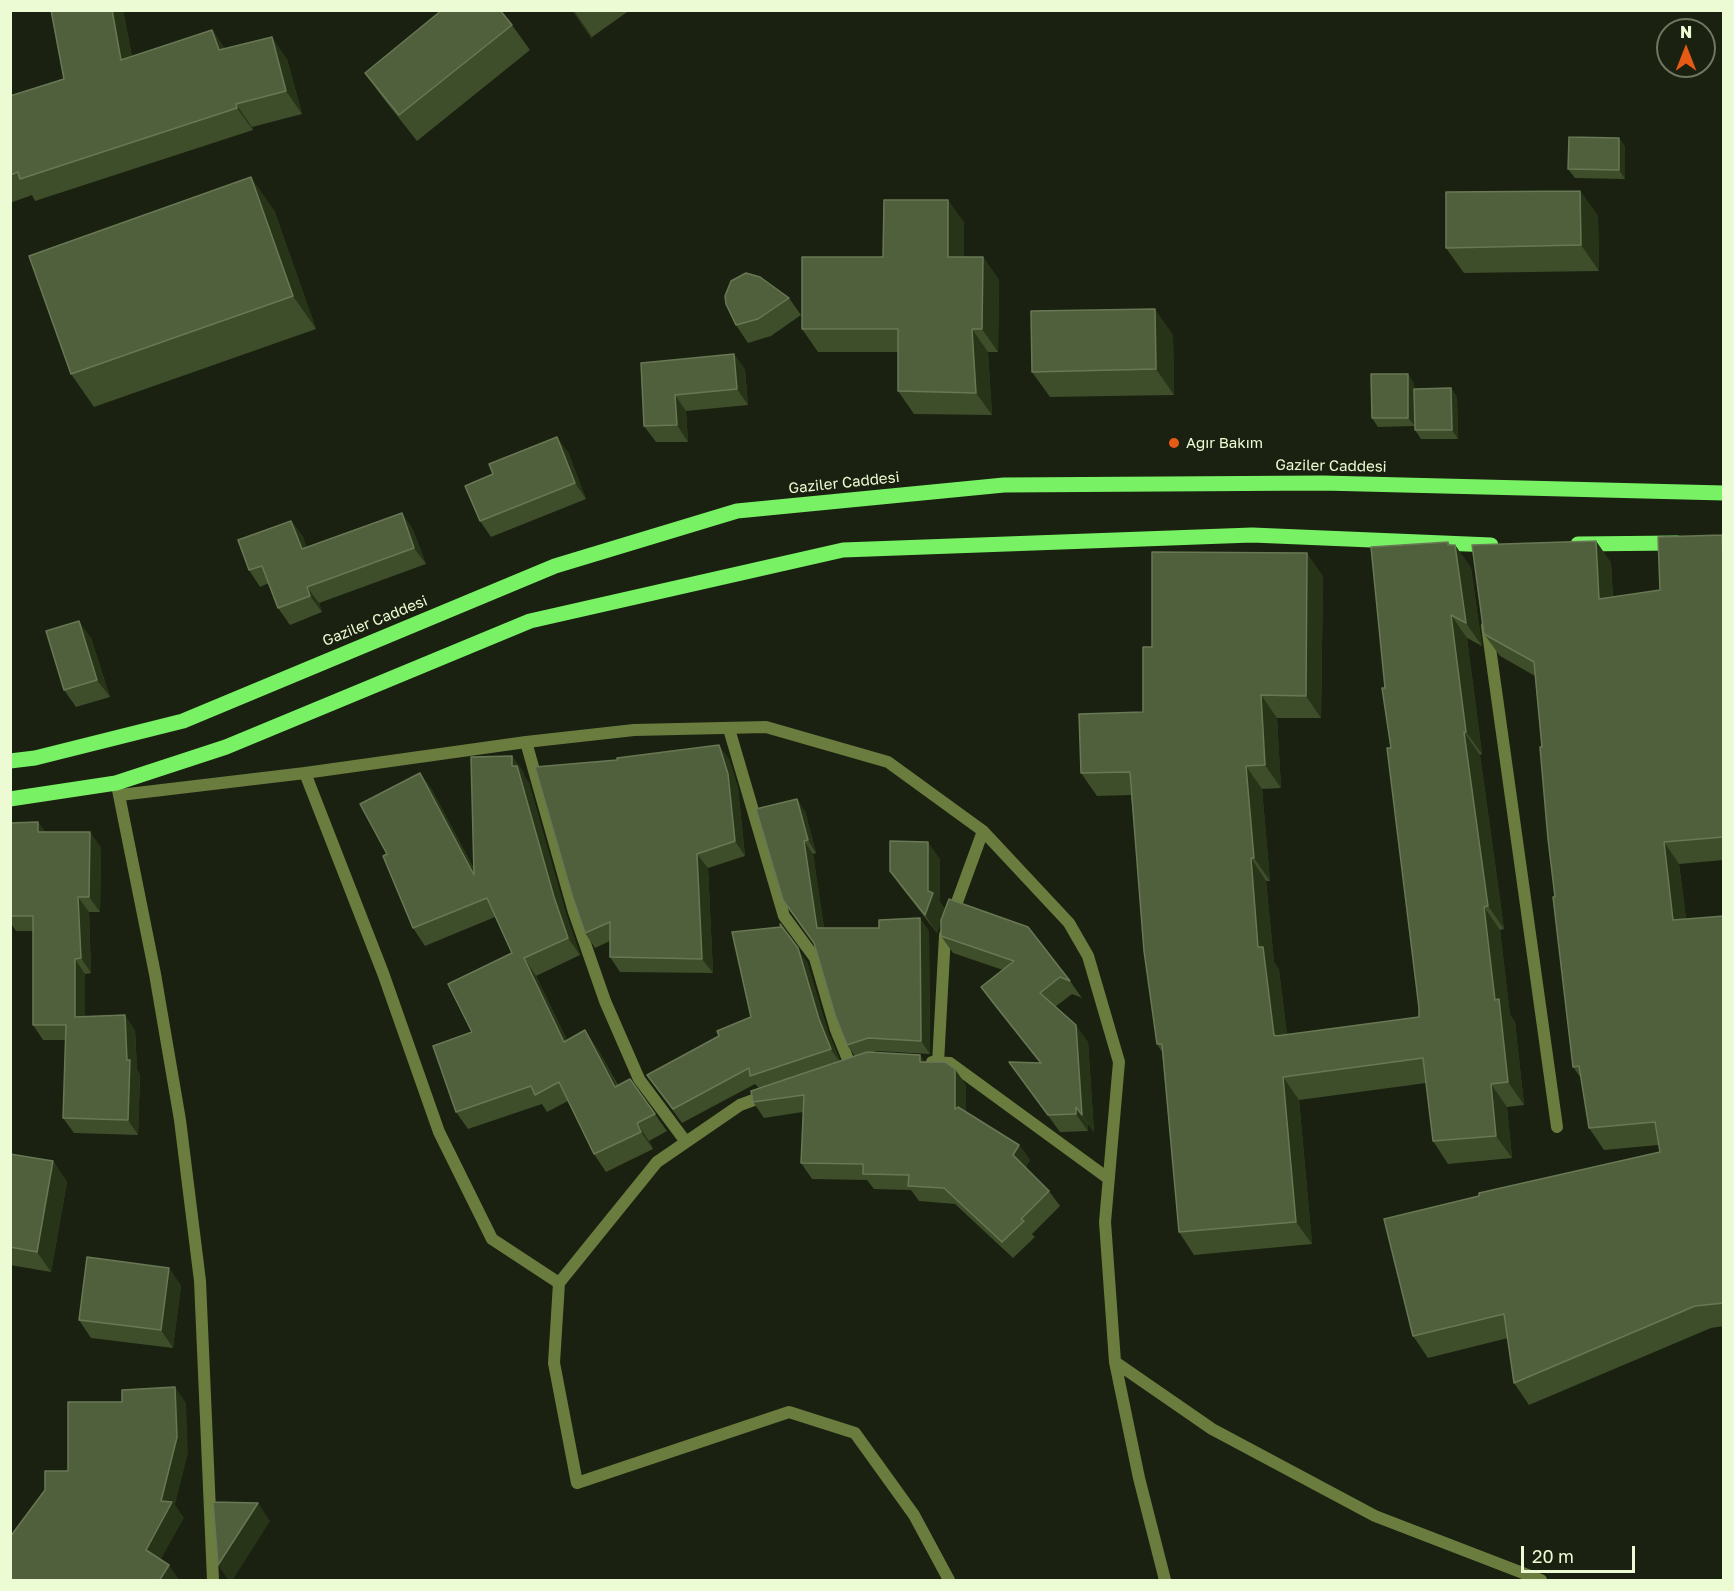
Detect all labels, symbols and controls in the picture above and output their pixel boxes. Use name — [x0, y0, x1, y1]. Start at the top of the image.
north arrow — [1656, 18, 1716, 78]
text: N — [1680, 22, 1692, 42]
place label: Ağır Bakım — [1186, 434, 1263, 452]
marker: Ağır Bakım — [1167, 436, 1181, 450]
street label: Gaziler Caddesi — [1275, 456, 1387, 476]
street label: Gaziler Caddesi — [788, 468, 900, 498]
street label: Gaziler Caddesi — [320, 592, 430, 650]
scale bar — [1524, 1534, 1638, 1572]
text: 20 m — [1532, 1545, 1574, 1567]

